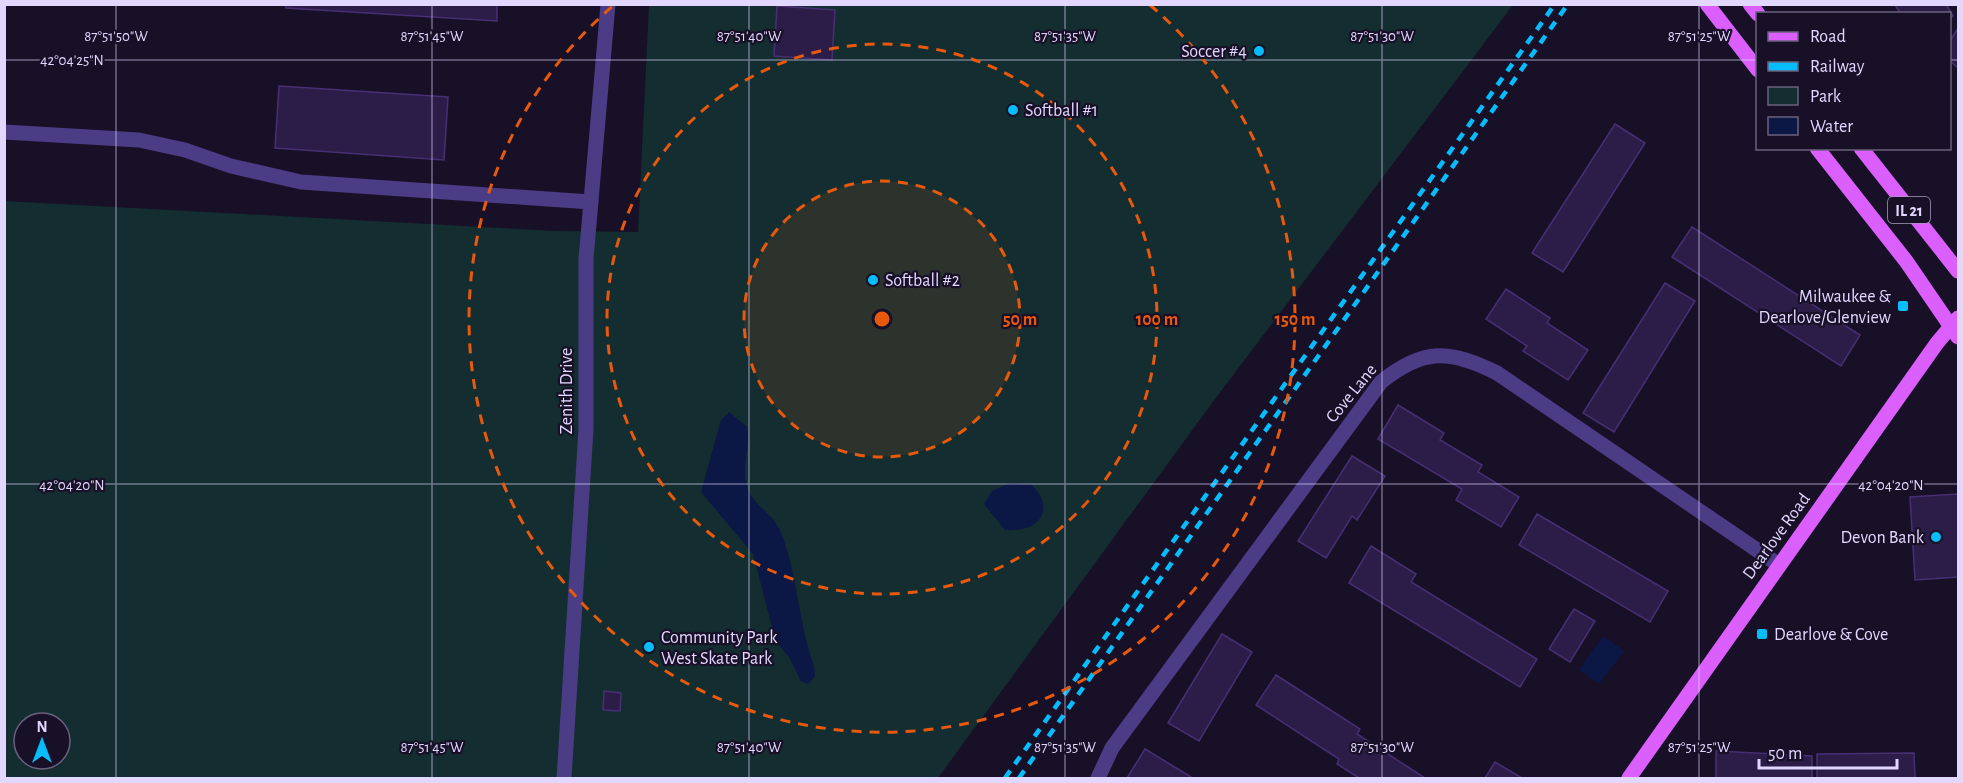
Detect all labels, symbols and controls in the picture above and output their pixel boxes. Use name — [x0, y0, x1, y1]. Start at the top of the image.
legend — [1756, 12, 1951, 150]
text: Road — [1810, 28, 1846, 46]
text: 87°51'50"W — [84, 29, 148, 44]
text: 87°51'45"W — [401, 29, 464, 44]
text: 87°51'40"W — [717, 29, 782, 44]
text: 87°51'35"W — [1034, 29, 1097, 44]
text: 87°51'30"W — [1350, 29, 1414, 44]
text: 87°51'25"W — [1668, 29, 1731, 44]
place label: Soccer #4 — [1181, 43, 1247, 61]
marker: Soccer #4 — [1252, 44, 1266, 58]
text: 42°04'25"N — [40, 53, 104, 68]
text: Railway — [1810, 58, 1865, 76]
text: Park — [1810, 88, 1842, 106]
place label: Softball #1 — [1025, 102, 1098, 120]
marker: Softball #1 — [1006, 103, 1020, 117]
text: Water — [1810, 118, 1853, 136]
road number: IL 21 — [1888, 197, 1930, 223]
place label: Softball #2 — [885, 272, 960, 290]
marker: Softball #2 — [866, 273, 880, 287]
place label: Milwaukee & Dearlove/Glenview — [1759, 288, 1891, 327]
marker: Milwaukee & Dearlove/Glenview — [1896, 299, 1910, 313]
centre of rings — [872, 309, 892, 329]
text: 50 m — [1003, 311, 1037, 329]
text: 100 m — [1136, 311, 1178, 329]
text: 150 m — [1275, 311, 1315, 329]
street label: Zenith Drive — [558, 348, 576, 434]
street label: Cove Lane — [1323, 361, 1381, 426]
text: 42°04'20"N — [39, 478, 105, 493]
text: 42°04'20"N — [1858, 478, 1924, 493]
street label: Dearlove Road — [1740, 490, 1814, 583]
place label: Devon Bank — [1840, 529, 1925, 547]
marker: Devon Bank — [1929, 530, 1943, 544]
place label: Dearlove & Cove — [1774, 626, 1888, 644]
marker: Dearlove & Cove — [1755, 627, 1769, 641]
place label: Community Park West Skate Park — [661, 629, 778, 668]
marker: Community Park West Skate Park — [642, 640, 656, 654]
north arrow — [12, 711, 72, 771]
text: N — [36, 719, 48, 735]
scale bar — [1759, 732, 1897, 770]
text: 87°51'45"W — [401, 740, 464, 755]
text: 87°51'40"W — [717, 740, 782, 755]
text: 87°51'35"W — [1034, 740, 1097, 755]
text: 87°51'30"W — [1350, 740, 1414, 755]
text: 87°51'25"W — [1668, 740, 1731, 755]
text: 50 m — [1768, 745, 1802, 763]

